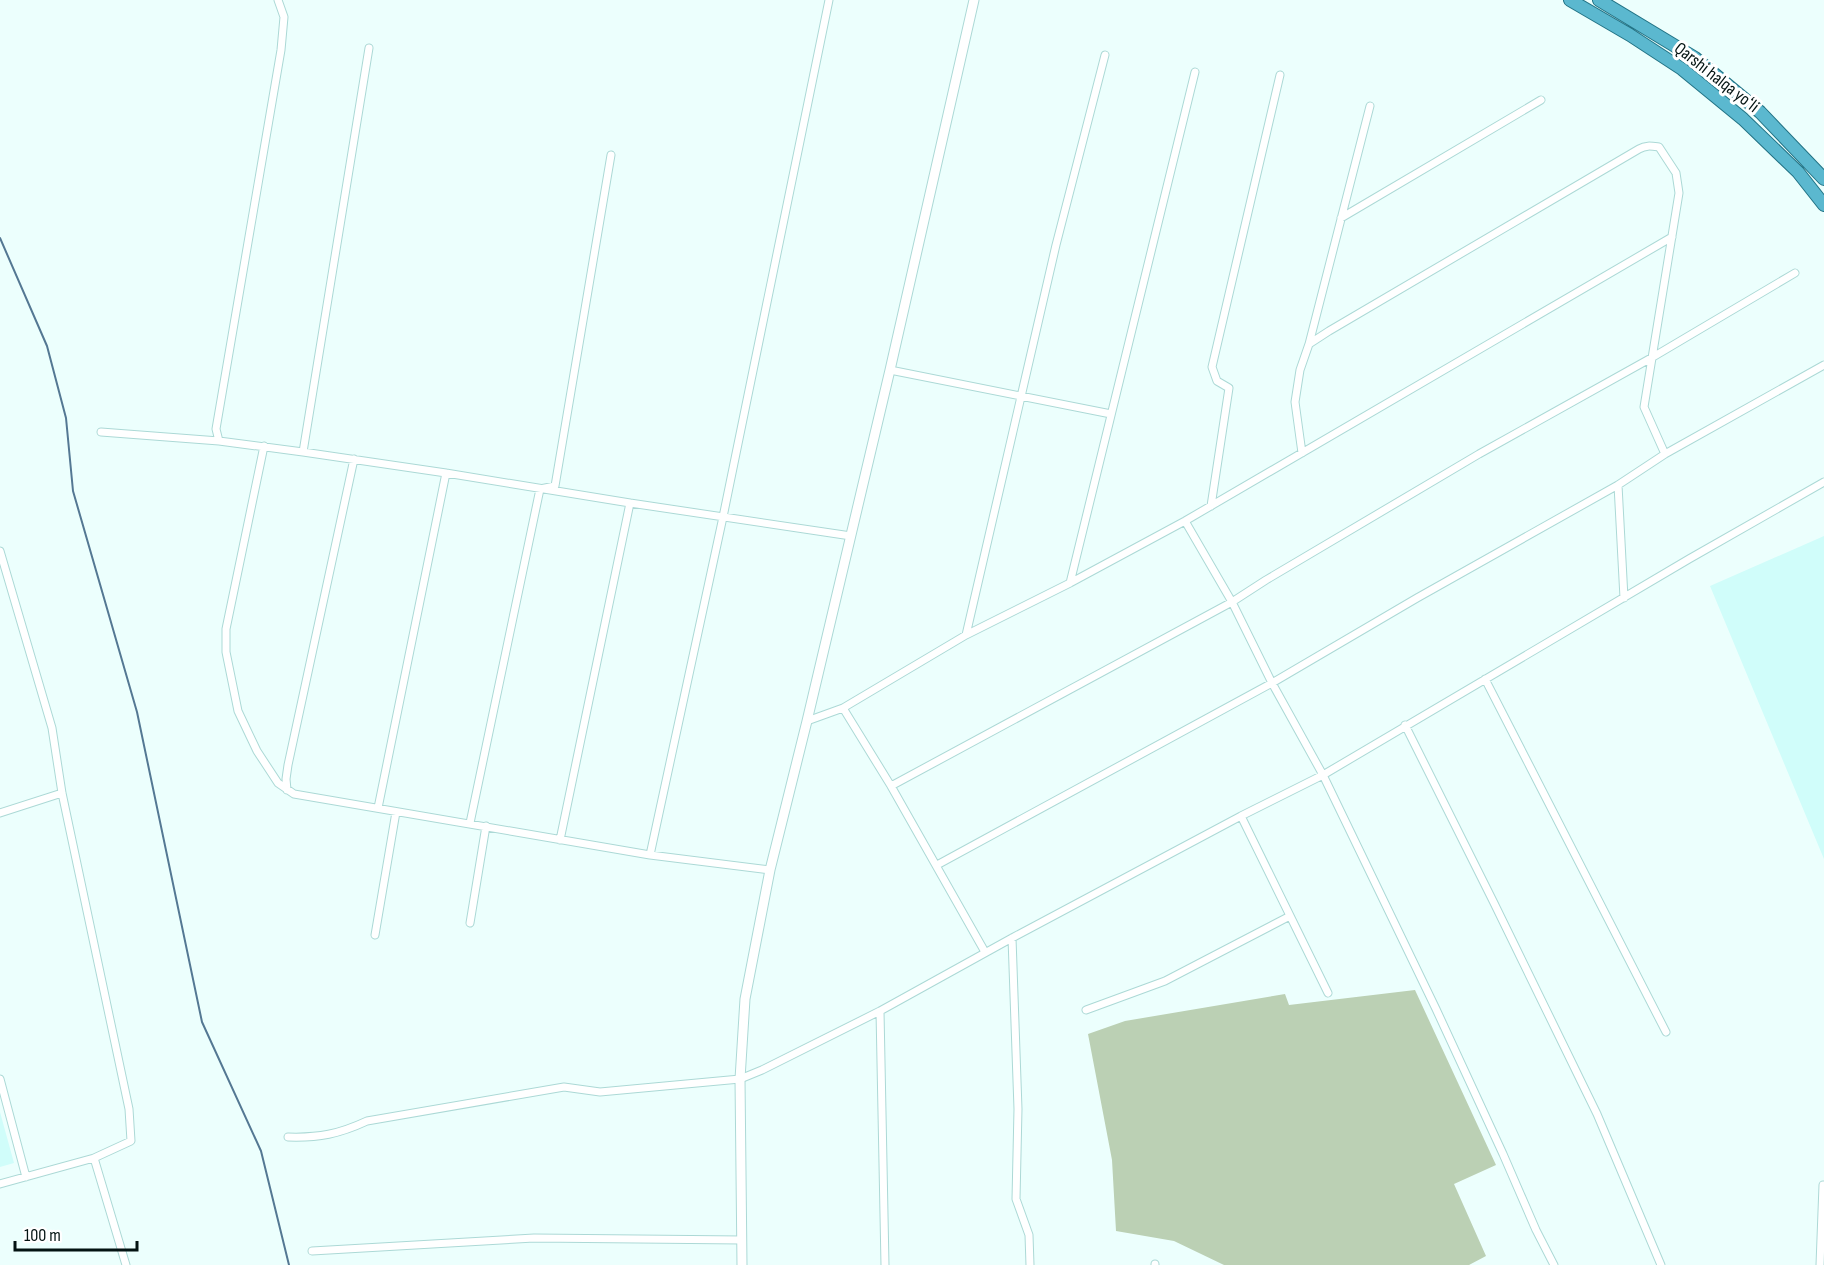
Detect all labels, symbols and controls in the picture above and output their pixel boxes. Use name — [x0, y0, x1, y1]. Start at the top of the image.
street label: Qarshi halqa yoʻli — [1670, 38, 1763, 117]
scale bar — [15, 1214, 136, 1252]
text: 100 m — [24, 1225, 61, 1246]

